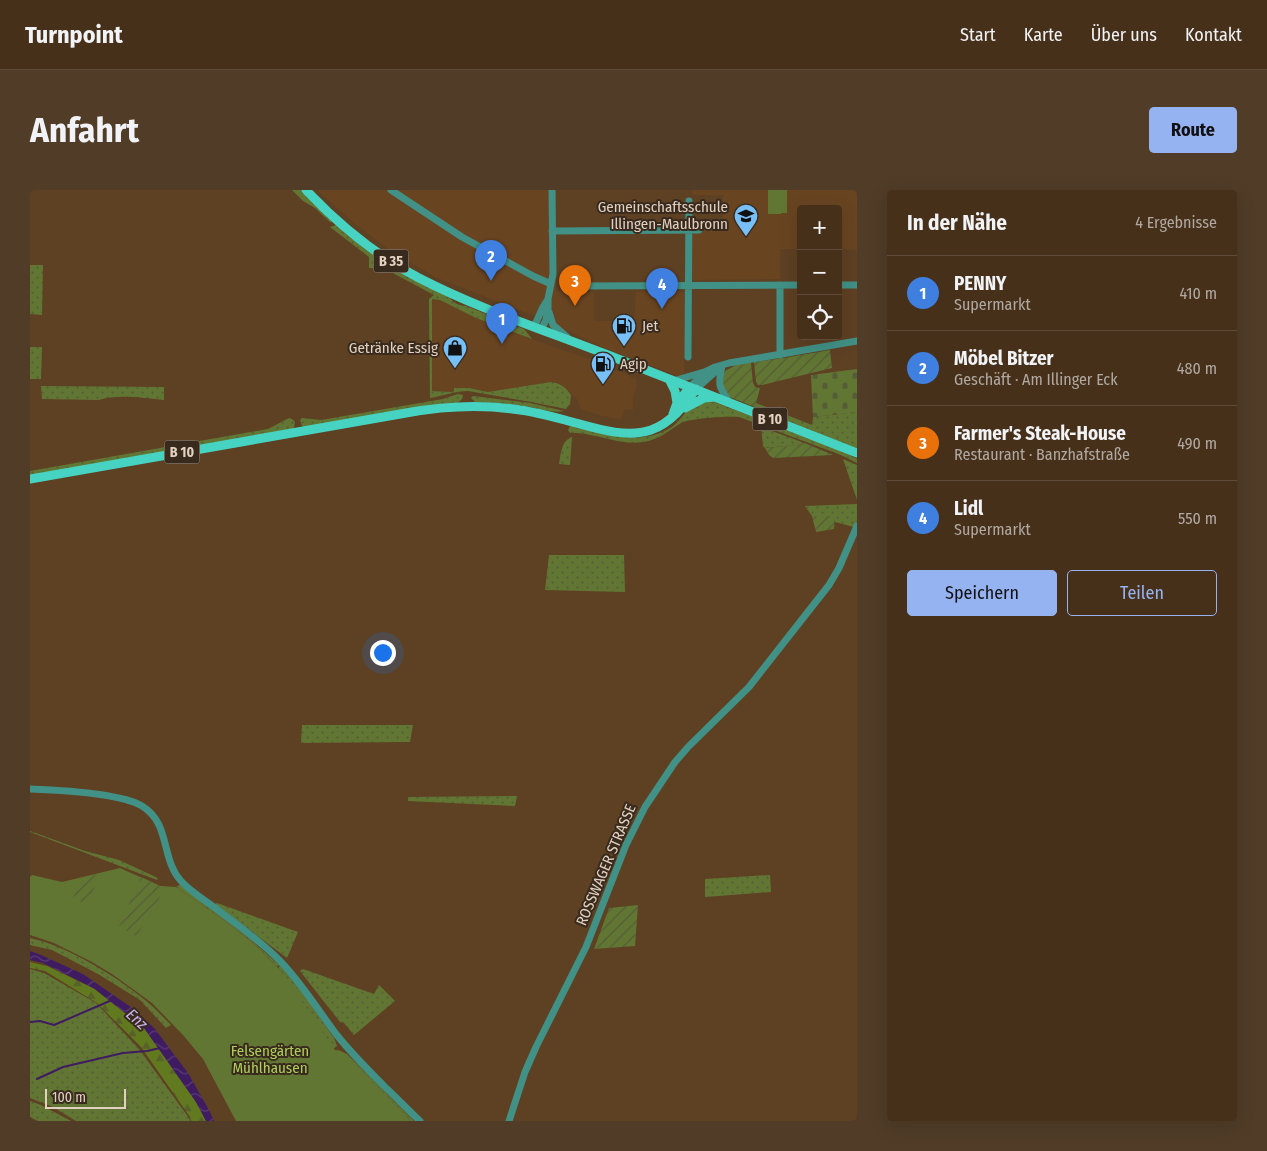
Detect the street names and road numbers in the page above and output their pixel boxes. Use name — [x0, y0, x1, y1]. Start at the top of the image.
road number: B 35 — [374, 249, 408, 272]
road number: B 10 — [752, 408, 788, 430]
road number: B 10 — [164, 440, 200, 464]
street label: ROSSWAGER STRASSE — [572, 802, 640, 928]

